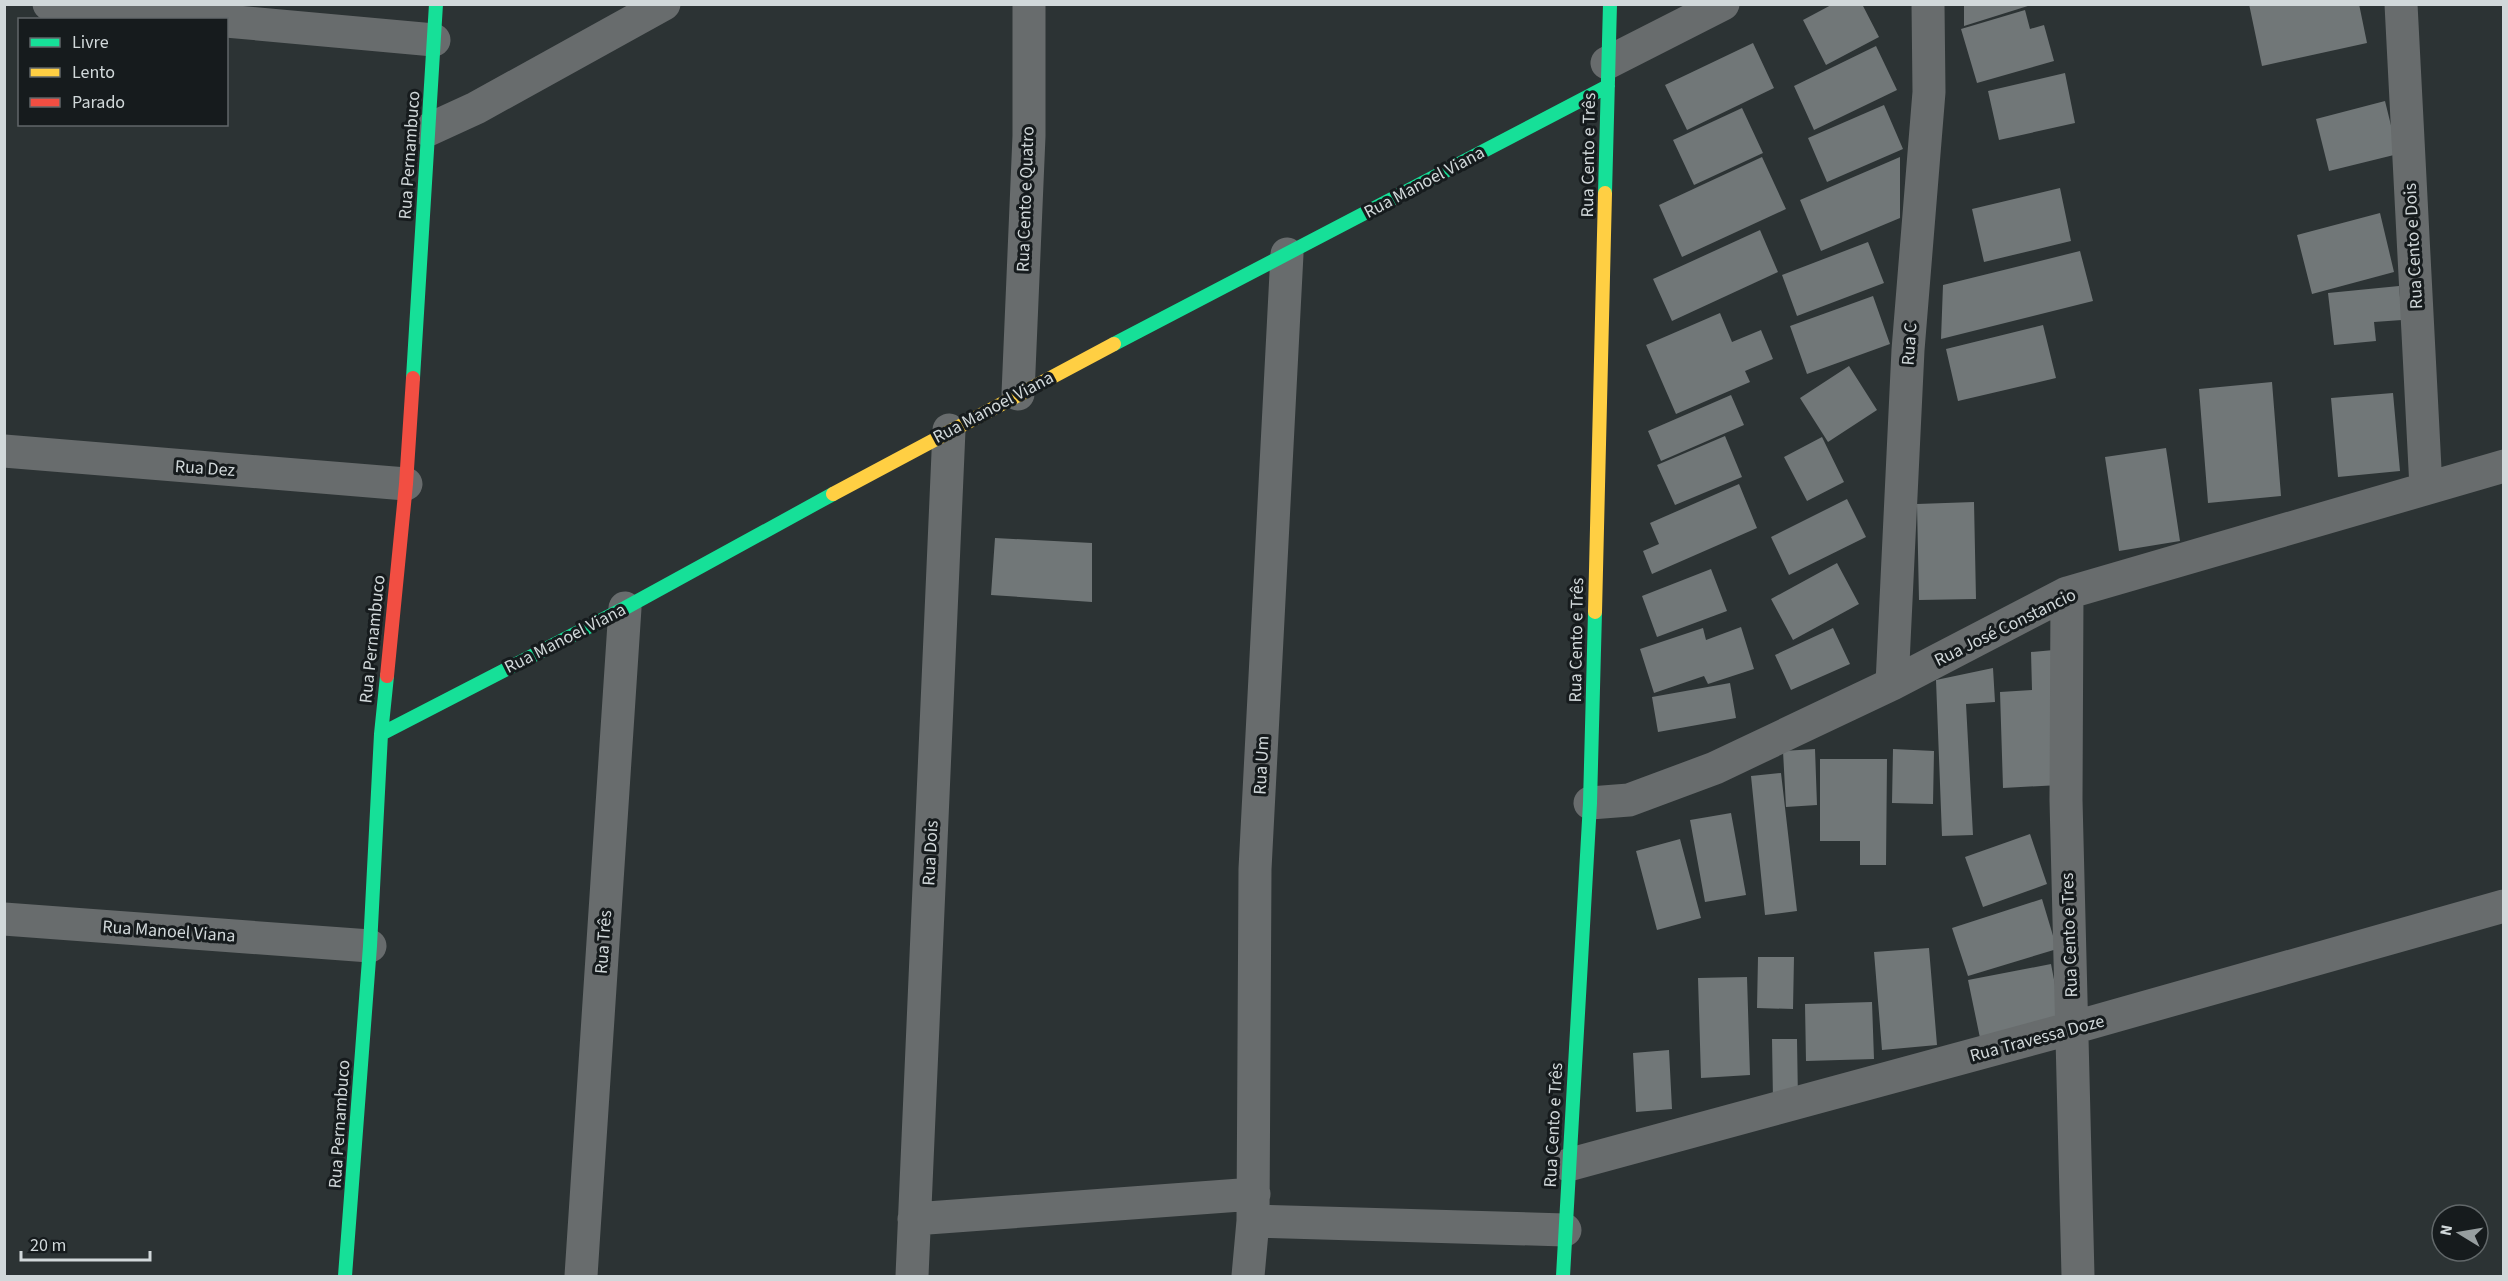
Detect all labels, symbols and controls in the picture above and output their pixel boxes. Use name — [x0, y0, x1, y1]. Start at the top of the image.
legend — [18, 18, 228, 126]
text: Livre — [72, 30, 109, 55]
text: Lento — [72, 60, 115, 85]
text: Parado — [72, 90, 125, 115]
street label: Rua Pernambuco — [393, 90, 426, 220]
street label: Rua Cento e Três — [1575, 92, 1602, 218]
street label: Rua Cento e Quatro — [1010, 126, 1041, 272]
street label: Rua Manoel Viana — [1360, 140, 1489, 225]
street label: Rua Cento e Dois — [2398, 182, 2429, 310]
street label: Rua C — [1896, 322, 1923, 366]
street label: Rua Manoel Viana — [929, 365, 1058, 450]
street label: Rua Dez — [174, 454, 236, 483]
street label: Rua Pernambuco — [353, 574, 392, 704]
street label: Rua Cento e Três — [1563, 577, 1590, 703]
street label: Rua José Constancio — [1930, 582, 2080, 673]
street label: Rua Manoel Viana — [500, 597, 630, 680]
street label: Rua Um — [1247, 735, 1276, 795]
street label: Rua Dois — [916, 820, 945, 886]
street label: Rua Cento e Tres — [2055, 872, 2084, 998]
street label: Rua Três — [589, 909, 618, 975]
street label: Rua Manoel Viana — [102, 914, 236, 949]
street label: Rua Travessa Doze — [1967, 1008, 2107, 1068]
street label: Rua Pernambuco — [323, 1059, 356, 1189]
street label: Rua Cento e Três — [1538, 1062, 1569, 1188]
north arrow — [2430, 1203, 2490, 1263]
text: N — [2434, 1223, 2458, 1238]
scale bar — [21, 1224, 150, 1262]
text: 20 m — [30, 1233, 66, 1258]

